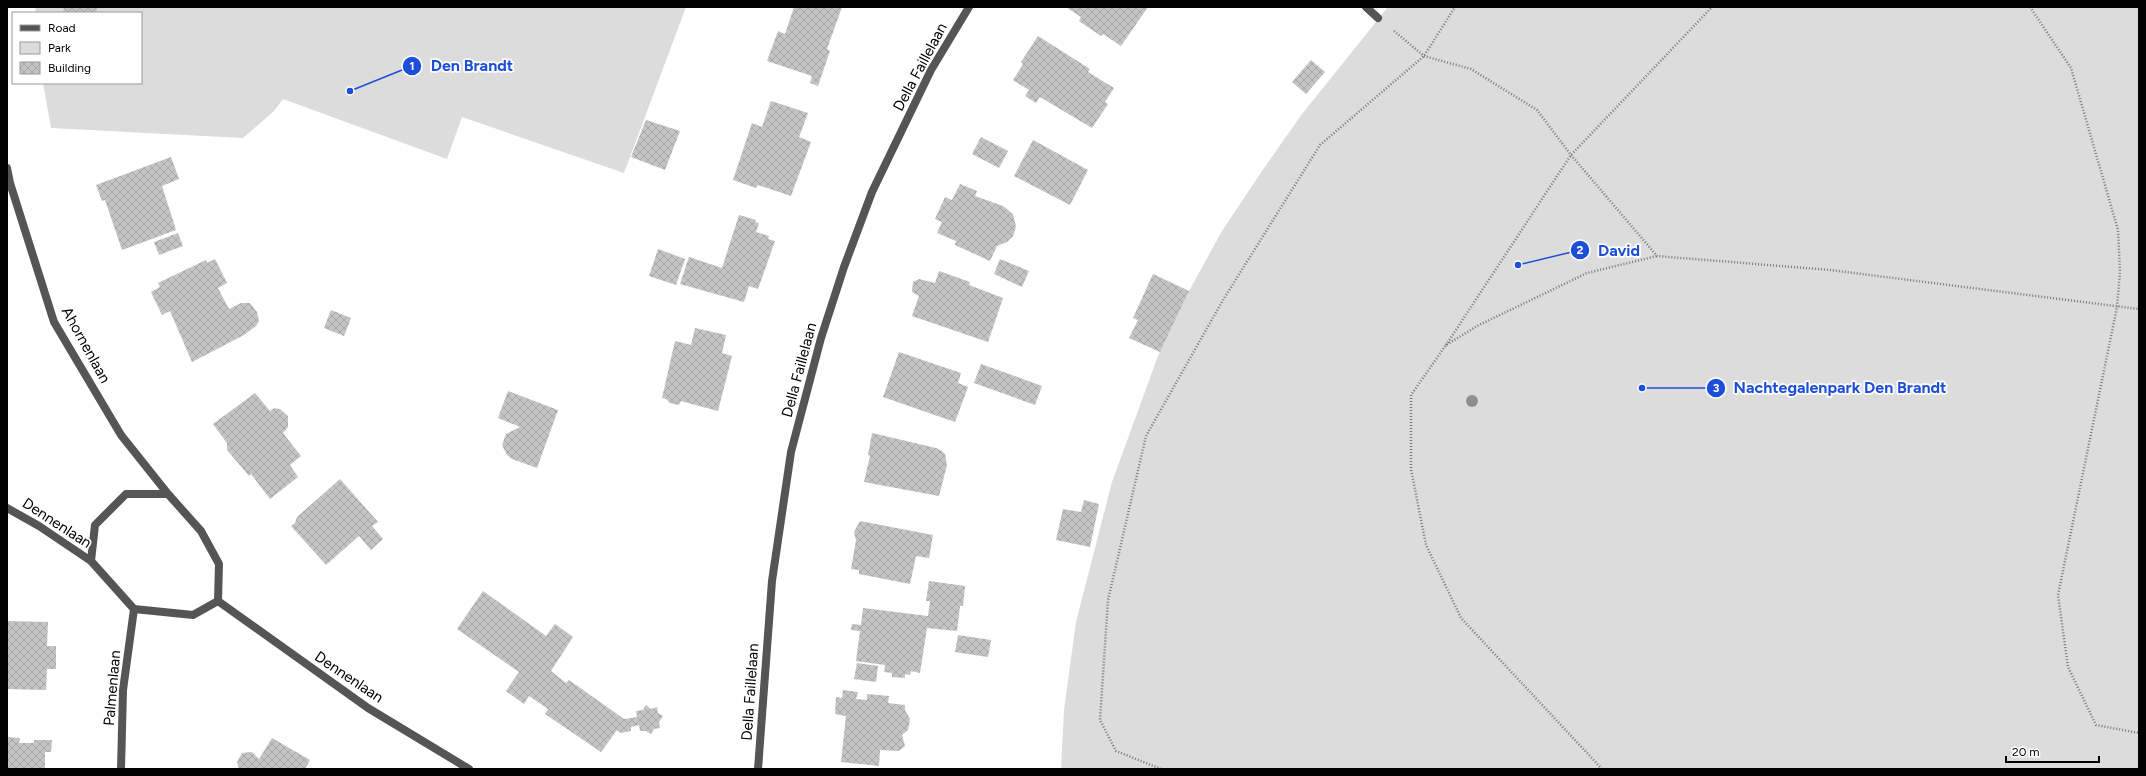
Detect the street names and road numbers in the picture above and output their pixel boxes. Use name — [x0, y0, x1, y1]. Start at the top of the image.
street label: Della Faillelaan — [889, 20, 951, 114]
street label: Ahornenlaan — [58, 304, 114, 386]
street label: Della Faillelaan — [778, 321, 820, 419]
street label: Dennenlaan — [19, 494, 95, 552]
street label: Della Faillelaan — [738, 643, 762, 741]
street label: Dennenlaan — [311, 648, 387, 706]
street label: Palmenlaan — [100, 649, 124, 727]

